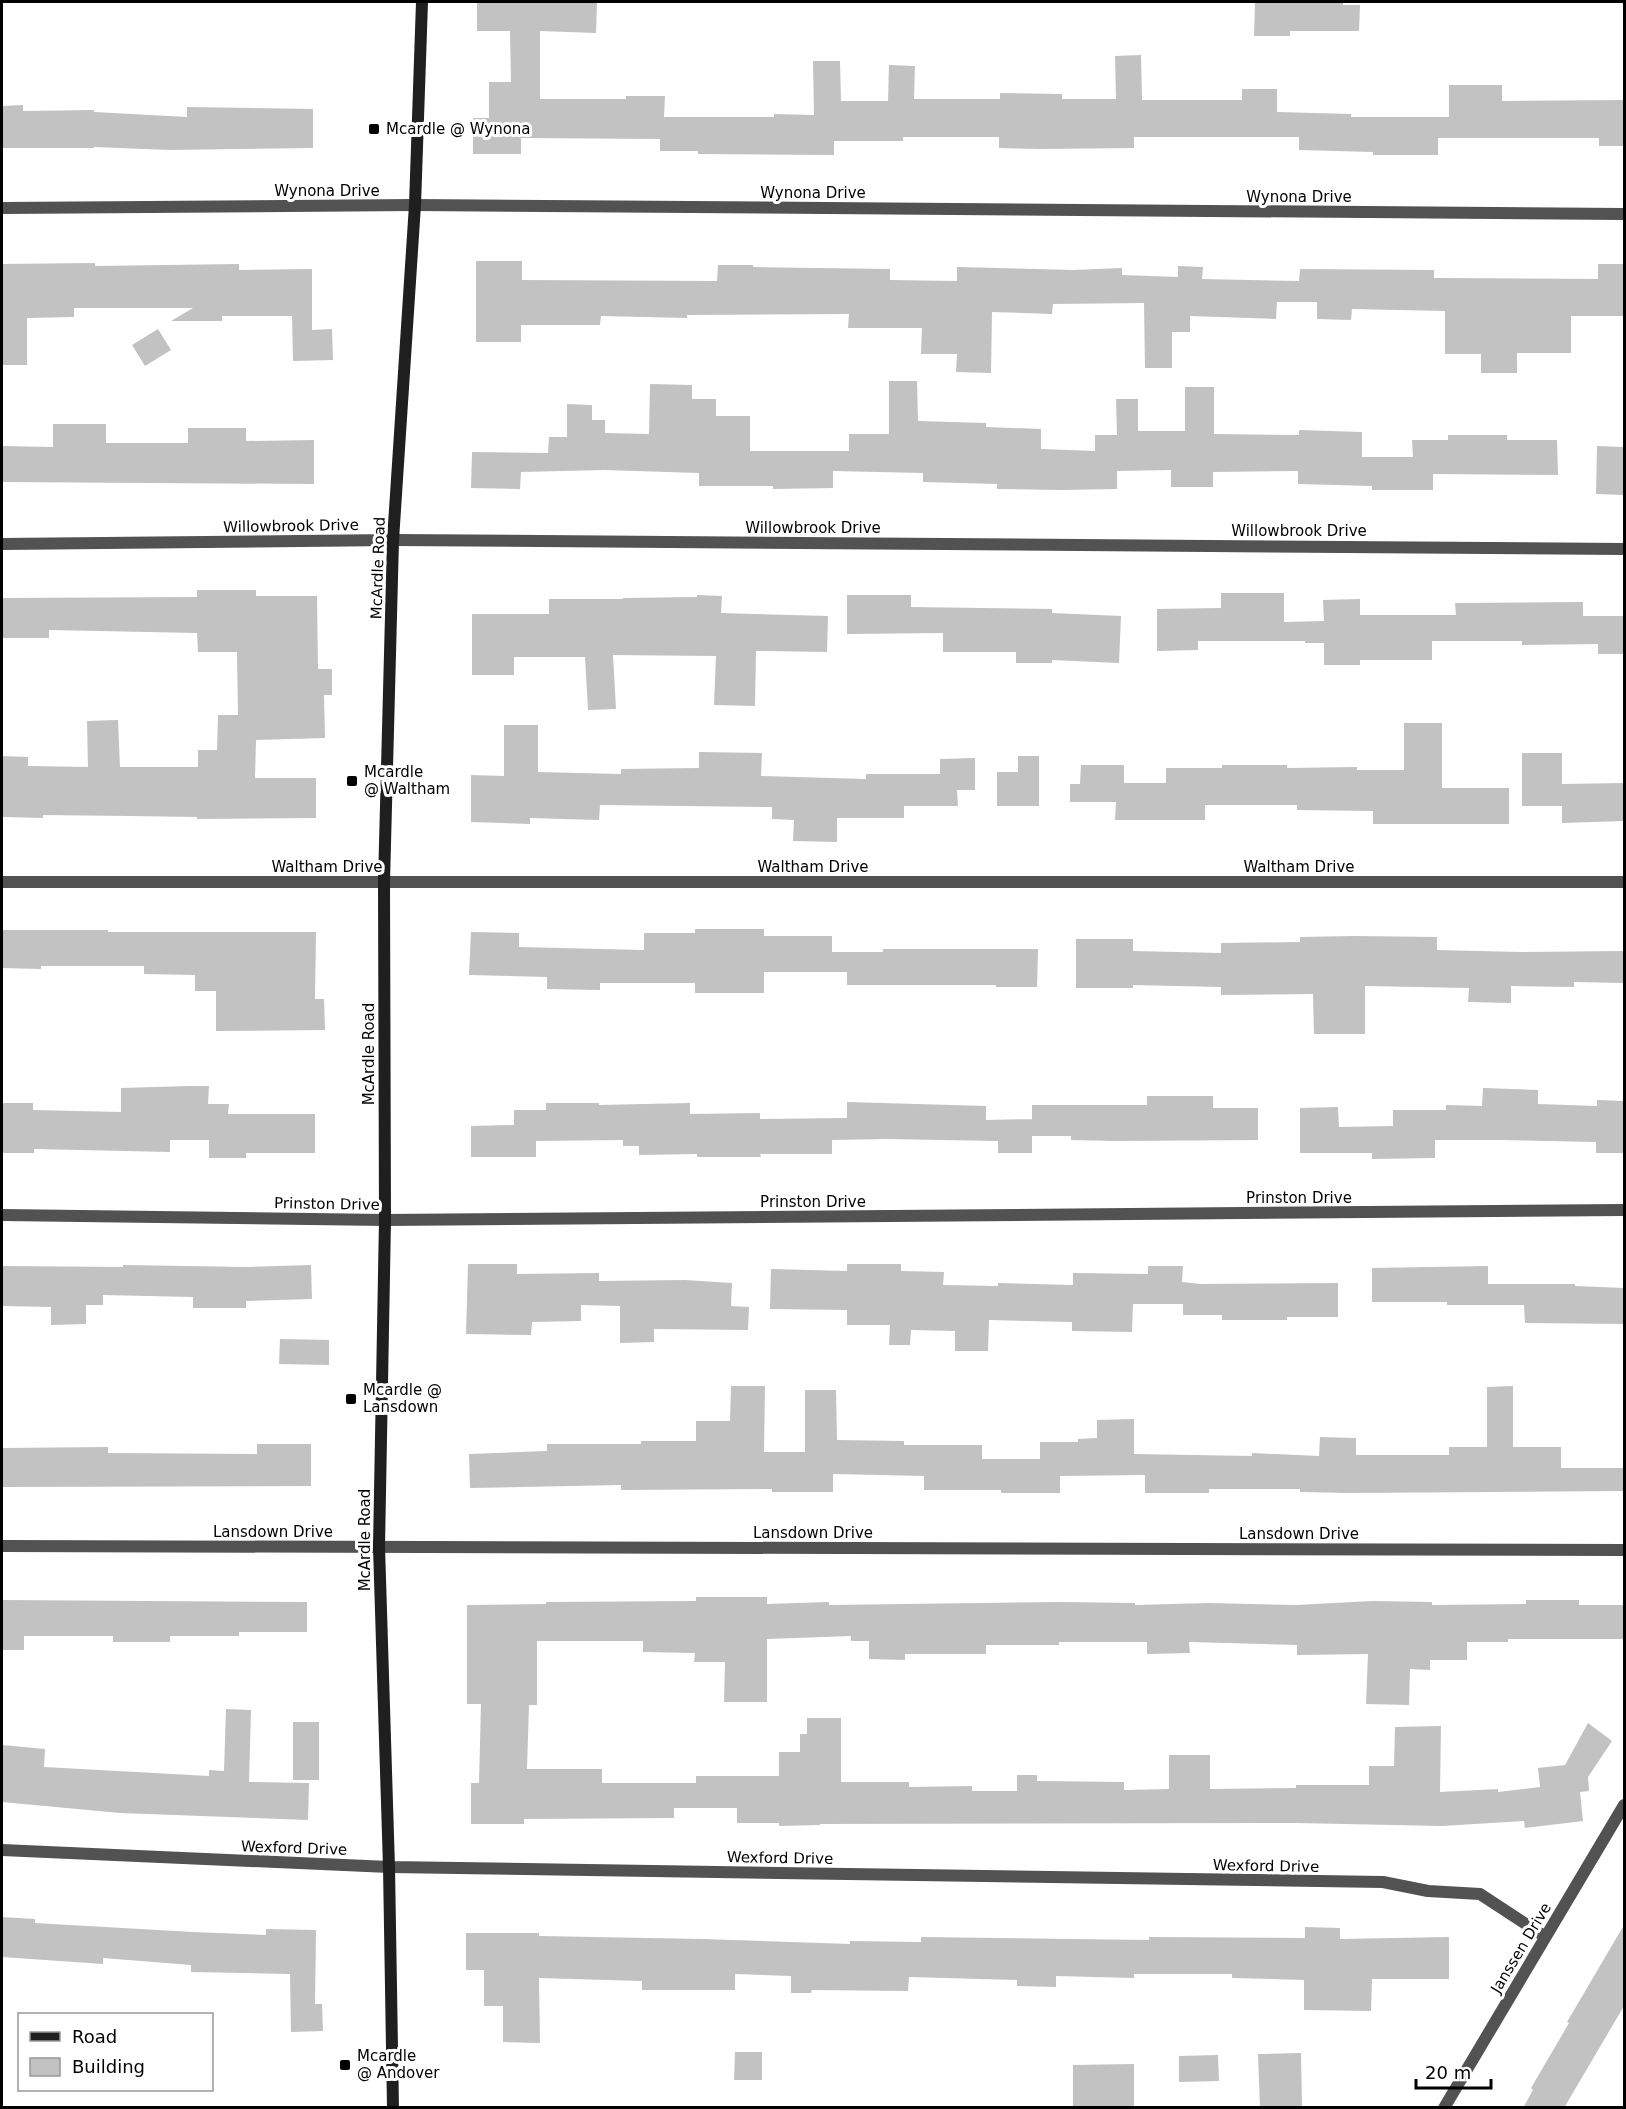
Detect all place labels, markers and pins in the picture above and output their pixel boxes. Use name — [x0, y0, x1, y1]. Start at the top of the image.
place label: Mcardle @ Wynona — [386, 120, 531, 138]
marker: Mcardle @ Wynona — [367, 122, 381, 136]
place label: Mcardle @ Waltham — [364, 763, 450, 798]
marker: Mcardle @ Waltham — [345, 774, 359, 788]
place label: Mcardle @ Lansdown — [363, 1381, 442, 1416]
marker: Mcardle @ Lansdown — [344, 1392, 358, 1406]
place label: Mcardle @ Andover — [357, 2047, 440, 2082]
marker: Mcardle @ Andover — [338, 2058, 352, 2072]

